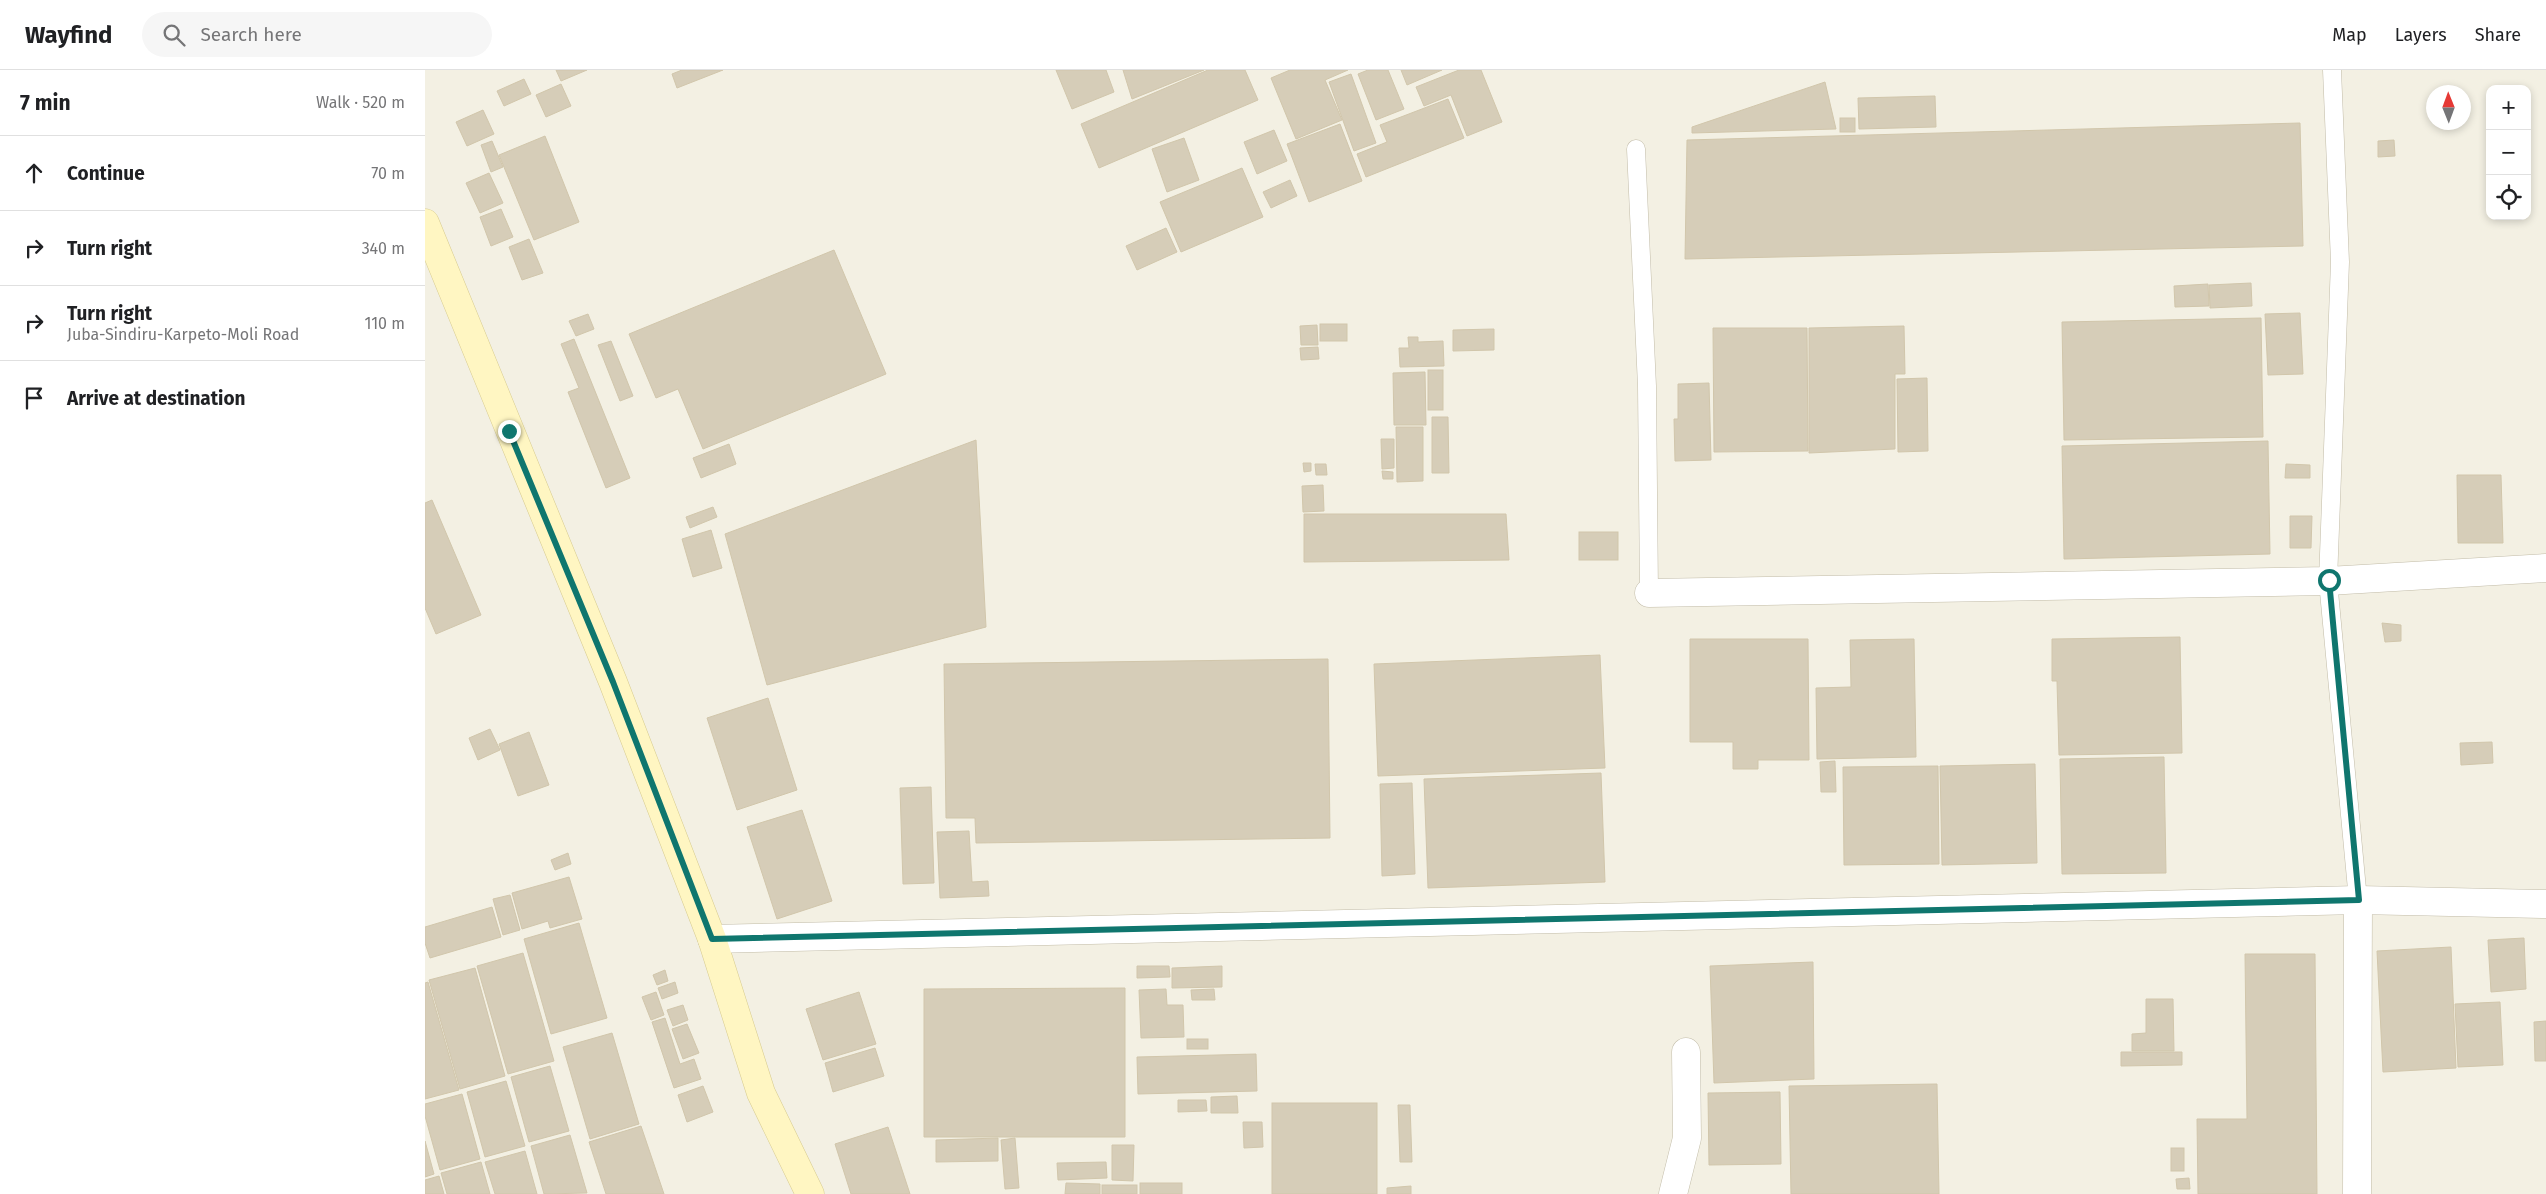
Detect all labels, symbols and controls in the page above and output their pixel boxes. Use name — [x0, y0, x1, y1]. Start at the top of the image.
search box — [142, 12, 492, 57]
text: Wayfind — [25, 21, 112, 49]
icon: search — [160, 21, 188, 49]
text: Search here — [200, 23, 302, 46]
text: Map — [2332, 24, 2367, 46]
text: Layers — [2395, 24, 2447, 46]
text: Share — [2475, 24, 2521, 46]
north arrow — [2426, 85, 2471, 130]
map controls — [2486, 85, 2531, 220]
button: + — [2486, 85, 2531, 130]
text: 7 min — [20, 90, 71, 116]
text: Walk · 520 m — [316, 93, 405, 112]
button: − — [2486, 130, 2531, 175]
icon: ahead — [20, 159, 48, 187]
text: Continue — [67, 162, 145, 185]
text: 70 m — [371, 164, 405, 183]
button: locate — [2486, 175, 2531, 220]
icon: right — [20, 234, 48, 262]
text: Turn right — [67, 237, 152, 260]
text: 340 m — [362, 239, 405, 258]
text: Turn right — [67, 302, 152, 325]
icon: right — [20, 309, 48, 337]
text: 110 m — [364, 314, 405, 333]
text: Juba-Sindiru-Karpeto-Moli Road — [67, 325, 299, 344]
icon: arrive — [20, 384, 48, 412]
text: Arrive at destination — [67, 387, 246, 410]
route end — [498, 420, 521, 443]
route start — [2318, 569, 2341, 592]

